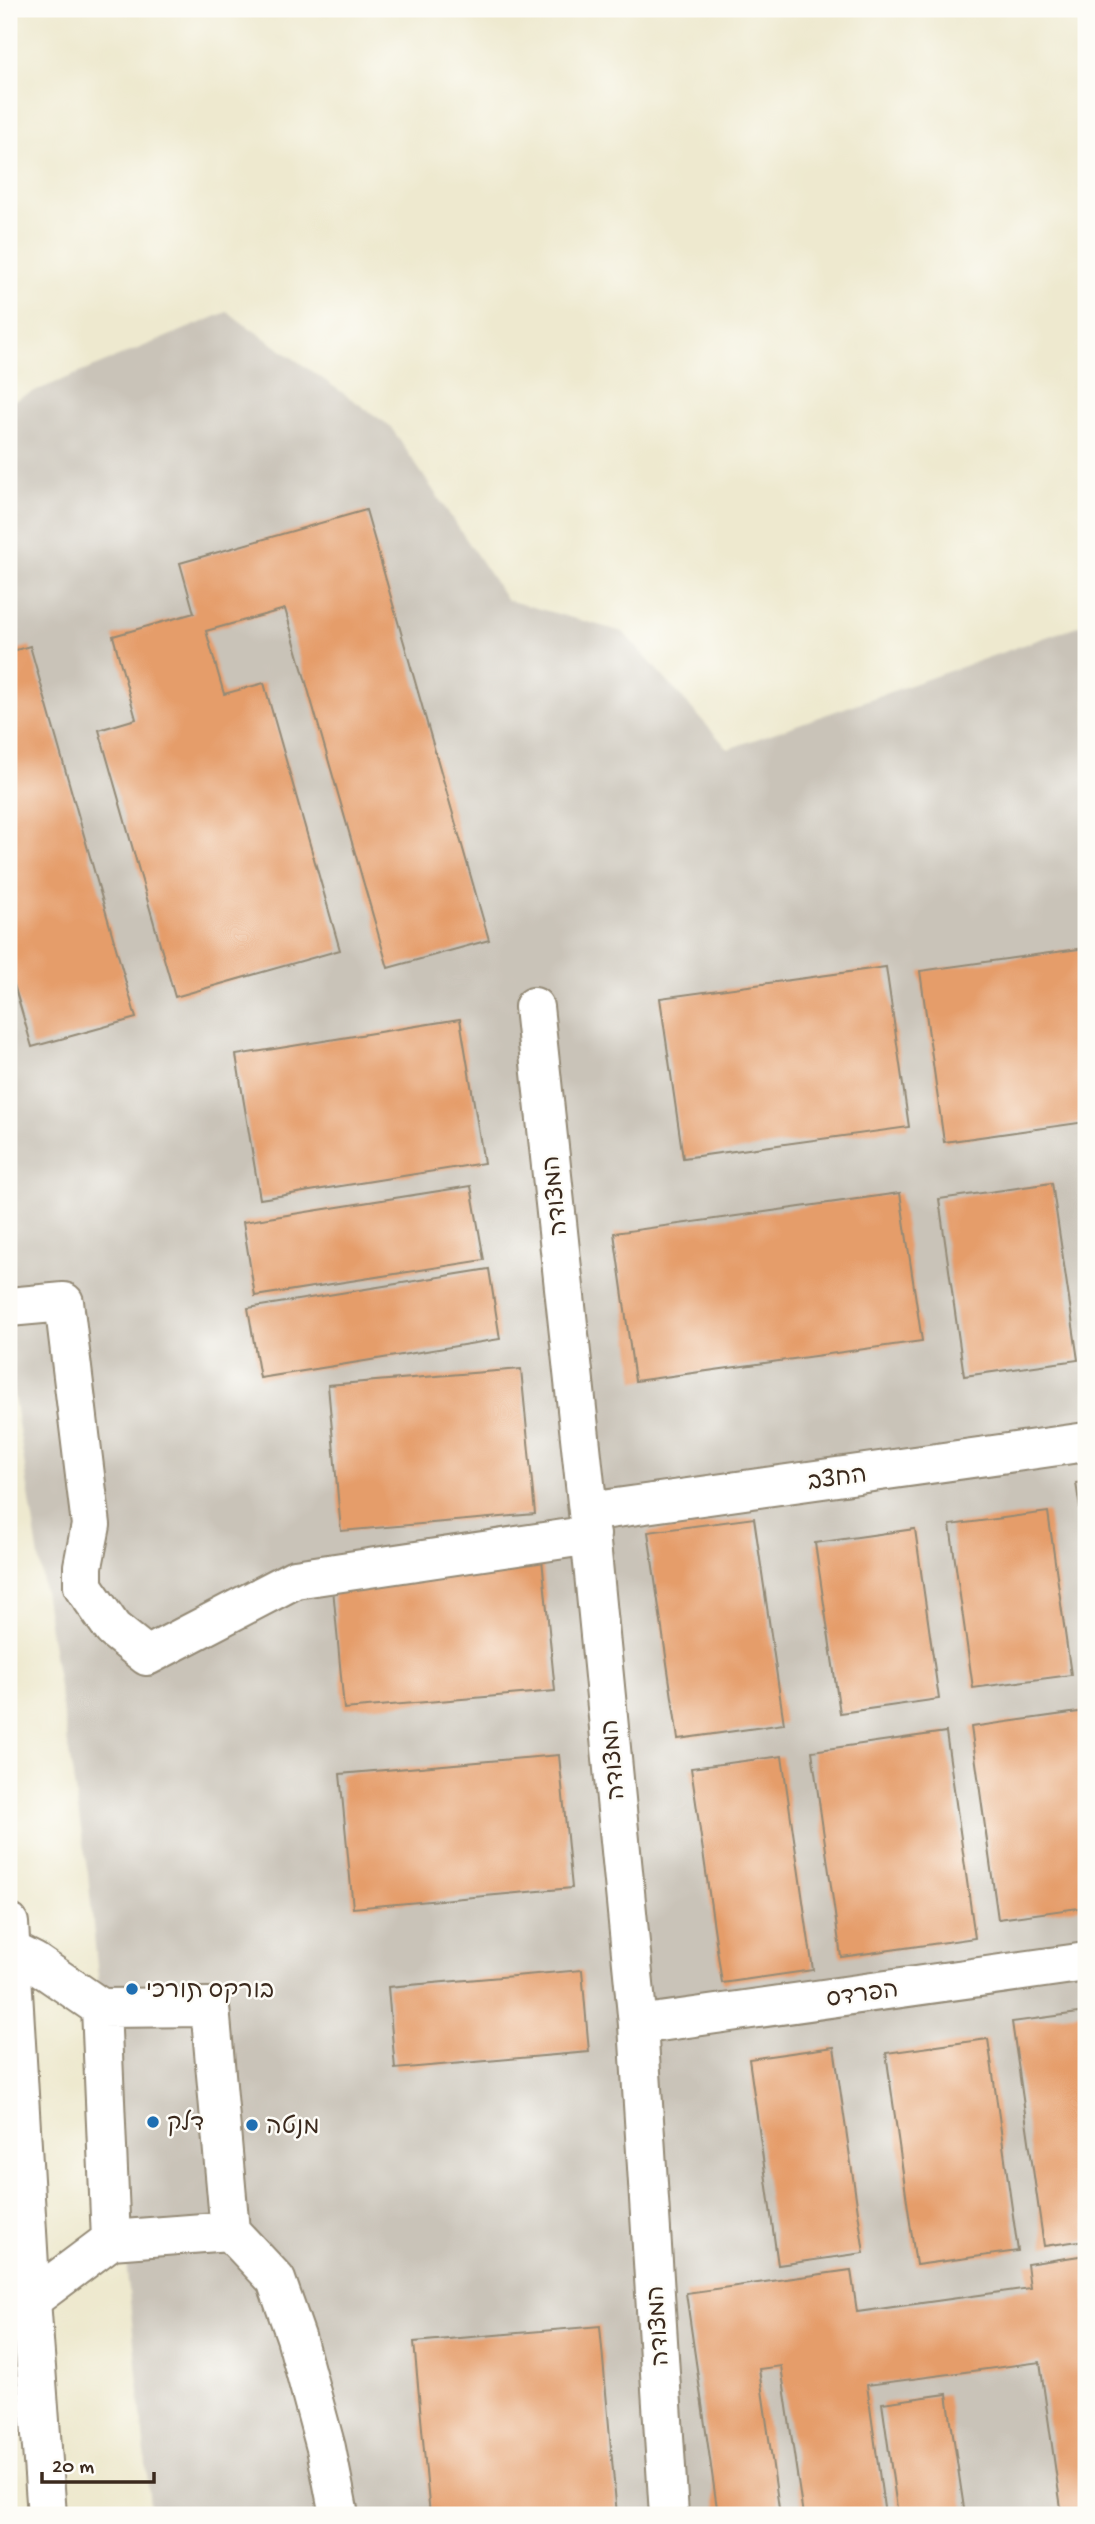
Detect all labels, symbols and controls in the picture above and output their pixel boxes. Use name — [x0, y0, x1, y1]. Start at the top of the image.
street label: המצודה — [539, 1154, 576, 1237]
street label: החצב — [806, 1462, 869, 1499]
street label: המצודה — [598, 1718, 633, 1801]
street label: הפרדס — [825, 1977, 900, 2016]
place label: בורקס תורכי — [146, 1978, 274, 2007]
marker: בורקס תורכי — [124, 1981, 140, 1997]
place label: דלק — [167, 2109, 204, 2140]
marker: דלק — [145, 2114, 161, 2130]
place label: מנטה — [266, 2114, 320, 2143]
marker: מנטה — [244, 2117, 260, 2133]
street label: המצודה — [643, 2285, 678, 2367]
scale bar — [42, 2440, 154, 2484]
text: 20 m — [52, 2456, 94, 2481]

